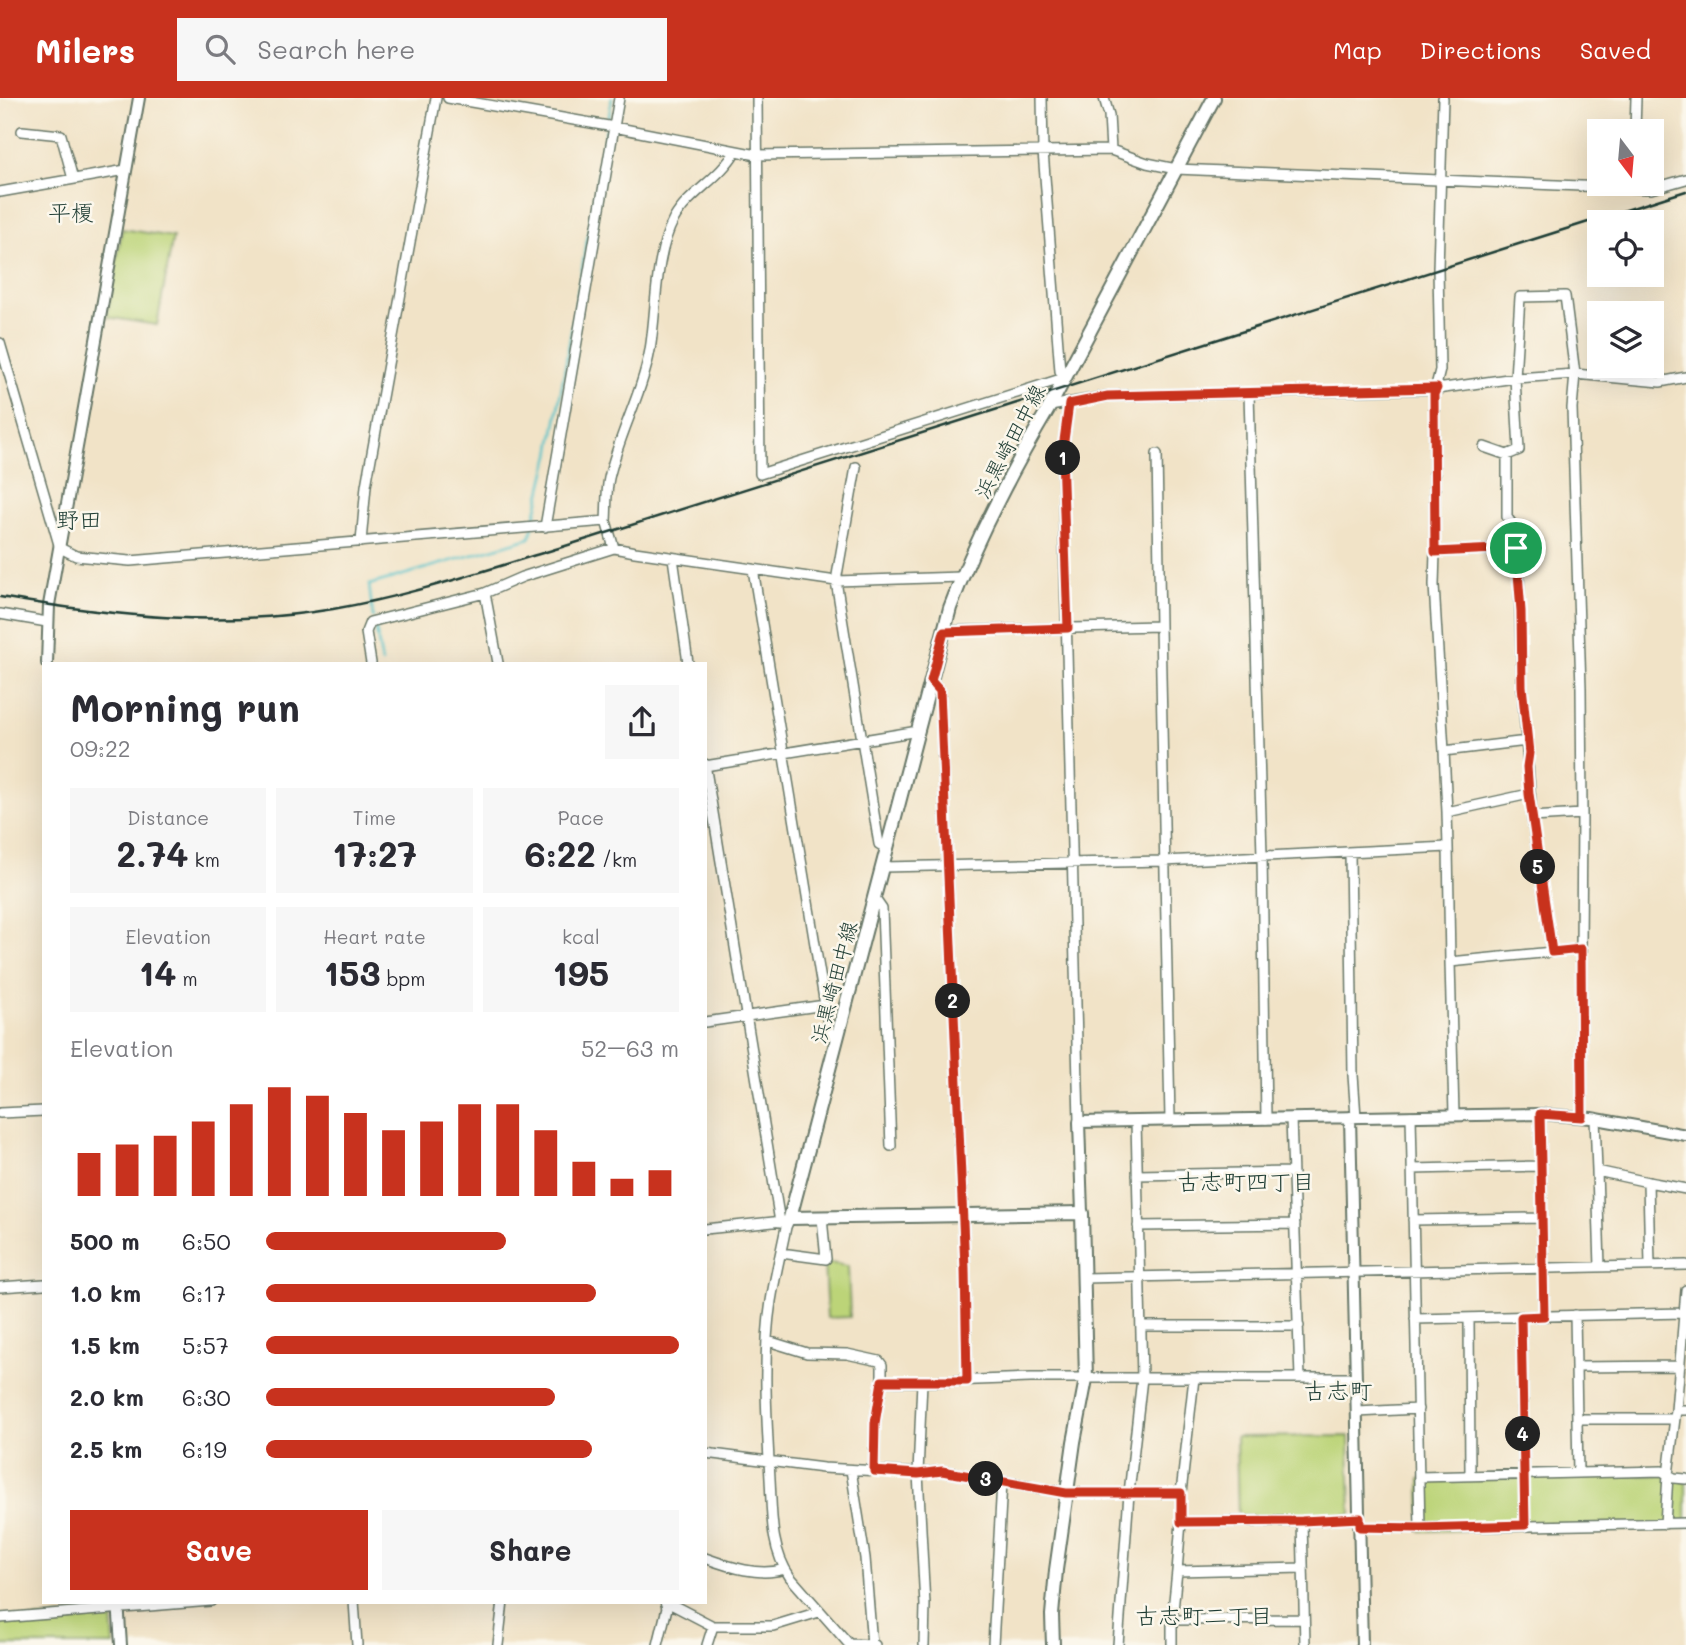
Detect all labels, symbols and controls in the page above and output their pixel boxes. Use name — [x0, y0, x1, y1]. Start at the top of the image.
search box — [177, 18, 667, 81]
text: Milers — [35, 28, 135, 71]
icon: search — [201, 30, 239, 68]
text: Search here — [257, 32, 415, 66]
text: Map — [1333, 34, 1382, 65]
text: Directions — [1420, 34, 1542, 65]
text: Saved — [1580, 34, 1651, 65]
north arrow — [1587, 119, 1664, 196]
map controls — [1587, 119, 1664, 378]
district label: 平榎 — [48, 197, 94, 227]
button: locate — [1587, 210, 1664, 287]
button: layers — [1587, 301, 1664, 378]
street label: 浜黒崎田中線 — [968, 379, 1050, 503]
pin: 1 — [1046, 440, 1080, 476]
text: 1 — [1058, 445, 1067, 470]
district label: 野田 — [56, 504, 102, 534]
pin — [1486, 518, 1546, 578]
icon: arrive — [1497, 529, 1535, 567]
text: Morning run — [70, 682, 300, 732]
button: share — [605, 685, 679, 759]
text: 09:22 — [70, 733, 131, 763]
text: Distance — [127, 805, 209, 830]
text: Time — [353, 805, 396, 830]
text: Pace — [558, 805, 604, 830]
text: 2.74 — [116, 830, 189, 876]
text: 17:27 — [332, 830, 417, 876]
text: 6:22 — [524, 830, 596, 876]
text: km — [189, 847, 220, 872]
text: /km — [596, 847, 637, 872]
pin: 5 — [1520, 850, 1556, 884]
text: 5 — [1532, 854, 1543, 879]
street label: 浜黒崎田中線 — [804, 918, 862, 1046]
text: Elevation — [126, 924, 211, 949]
text: Heart rate — [323, 924, 426, 949]
text: kcal — [562, 924, 600, 949]
text: 14 — [139, 949, 176, 995]
text: 153 — [323, 949, 380, 995]
text: 195 — [552, 949, 609, 995]
text: m — [176, 966, 198, 991]
text: bpm — [380, 966, 426, 991]
pin: 2 — [936, 984, 970, 1018]
text: 2 — [947, 988, 958, 1013]
text: Elevation — [70, 1033, 173, 1063]
text: 52–63 m — [581, 1033, 679, 1063]
district label: 古志町四丁目 — [1177, 1166, 1315, 1196]
text: 500 m — [70, 1226, 140, 1256]
text: 6:50 — [182, 1226, 231, 1256]
text: 1.0 km — [70, 1278, 141, 1308]
text: 6:17 — [182, 1278, 226, 1308]
text: 1.5 km — [70, 1330, 140, 1360]
text: 5:57 — [182, 1330, 229, 1360]
district label: 古志町 — [1304, 1375, 1373, 1405]
text: 2.0 km — [70, 1382, 144, 1412]
text: 6:30 — [182, 1382, 231, 1412]
pin: 4 — [1506, 1416, 1540, 1452]
text: 4 — [1516, 1421, 1529, 1446]
text: 2.5 km — [70, 1434, 142, 1464]
text: 6:19 — [182, 1434, 227, 1464]
pin: 3 — [968, 1462, 1004, 1496]
text: 3 — [980, 1466, 991, 1491]
button: Save — [70, 1510, 368, 1590]
button: Share — [382, 1510, 679, 1590]
district label: 古志町二丁目 — [1135, 1600, 1273, 1630]

